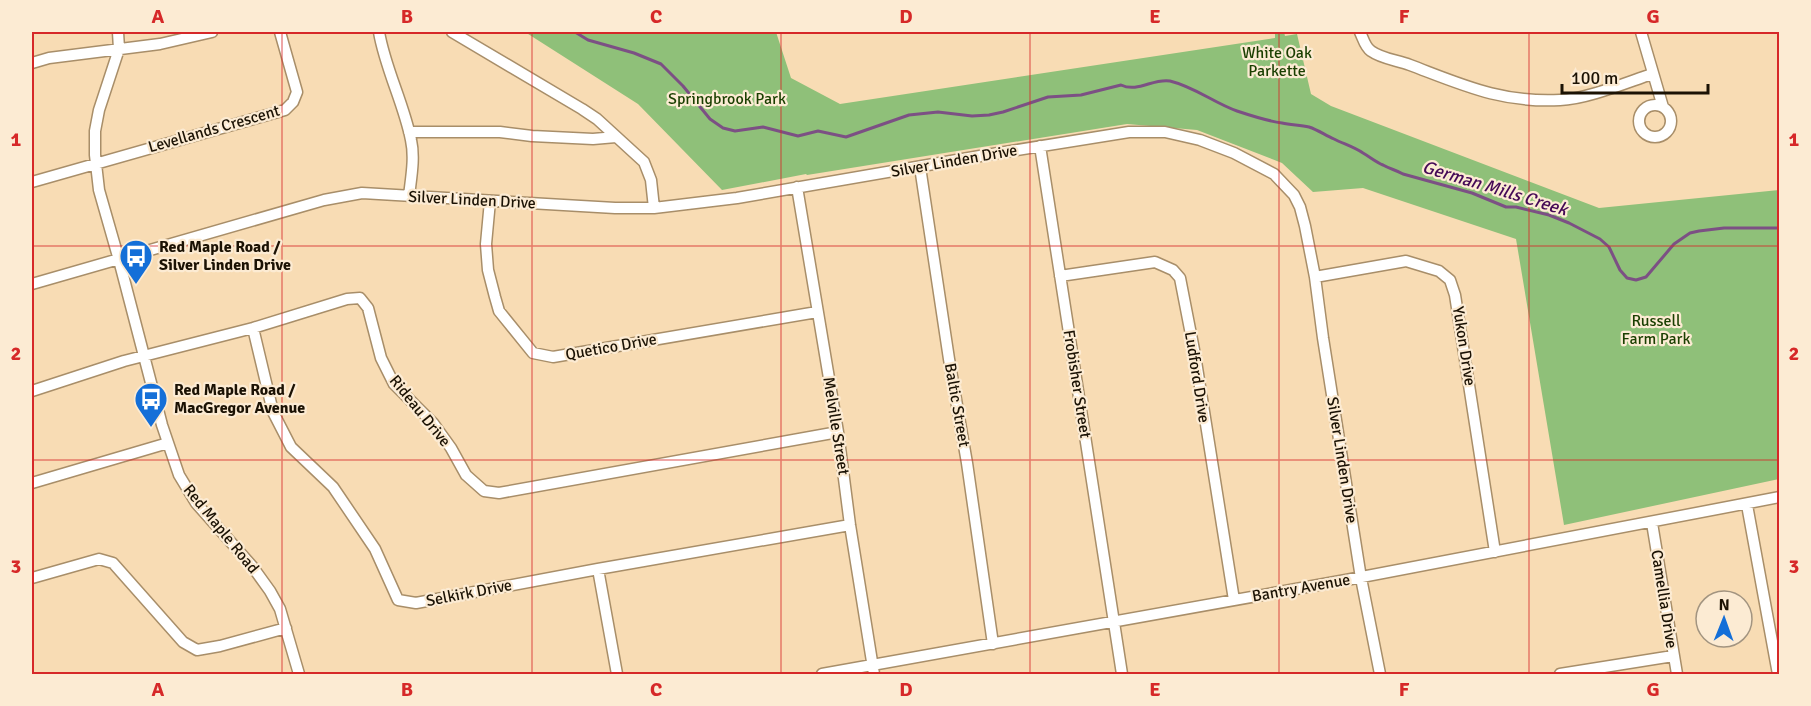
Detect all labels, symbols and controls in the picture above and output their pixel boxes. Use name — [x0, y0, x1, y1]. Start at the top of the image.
text: A — [152, 4, 165, 29]
text: B — [401, 4, 413, 29]
text: C — [650, 4, 662, 29]
text: D — [899, 4, 913, 29]
text: E — [1149, 4, 1161, 29]
text: F — [1399, 4, 1410, 29]
text: G — [1646, 4, 1660, 29]
park label: White Oak Parkette — [1242, 43, 1312, 81]
scale bar — [1562, 57, 1708, 95]
text: 100 m — [1571, 67, 1618, 89]
park label: Springbrook Park — [668, 89, 786, 109]
street label: Levellands Crescent — [146, 101, 282, 157]
text: 1 — [11, 127, 22, 152]
text: 1 — [1789, 127, 1800, 152]
street label: Silver Linden Drive — [889, 140, 1019, 182]
water label: German Mills Creek — [1420, 156, 1572, 221]
street label: Silver Linden Drive — [408, 187, 536, 213]
place label: Red Maple Road / Silver Linden Drive — [159, 237, 291, 275]
bus stop icon: Red Maple Road / Silver Linden Drive — [118, 238, 154, 285]
street label: Yukon Drive — [1448, 305, 1480, 387]
park label: Russell Farm Park — [1622, 311, 1690, 349]
street label: Frobisher Street — [1059, 328, 1096, 440]
street label: Quetico Drive — [564, 329, 658, 365]
street label: Ludford Drive — [1180, 330, 1214, 424]
text: 2 — [11, 341, 21, 366]
text: 2 — [1789, 341, 1799, 366]
street label: Baltic Street — [940, 361, 974, 449]
street label: Rideau Drive — [385, 371, 455, 451]
street label: Melville Street — [818, 375, 854, 477]
place label: Red Maple Road / MacGregor Avenue — [174, 380, 305, 418]
bus stop icon: Red Maple Road / MacGregor Avenue — [133, 381, 169, 428]
street label: Silver Linden Drive — [1322, 395, 1362, 525]
street label: Red Maple Road — [179, 480, 263, 578]
street label: Camellia Drive — [1646, 548, 1682, 650]
text: 3 — [11, 554, 21, 579]
text: 3 — [1789, 554, 1799, 579]
street label: Bantry Avenue — [1250, 570, 1352, 606]
street label: Selkirk Drive — [424, 575, 514, 611]
north arrow — [1694, 589, 1754, 649]
text: N — [1719, 595, 1730, 615]
text: A — [152, 677, 165, 702]
text: B — [401, 677, 413, 702]
text: C — [650, 677, 662, 702]
text: D — [899, 677, 913, 702]
text: E — [1149, 677, 1161, 702]
text: F — [1399, 677, 1410, 702]
text: G — [1646, 677, 1660, 702]

